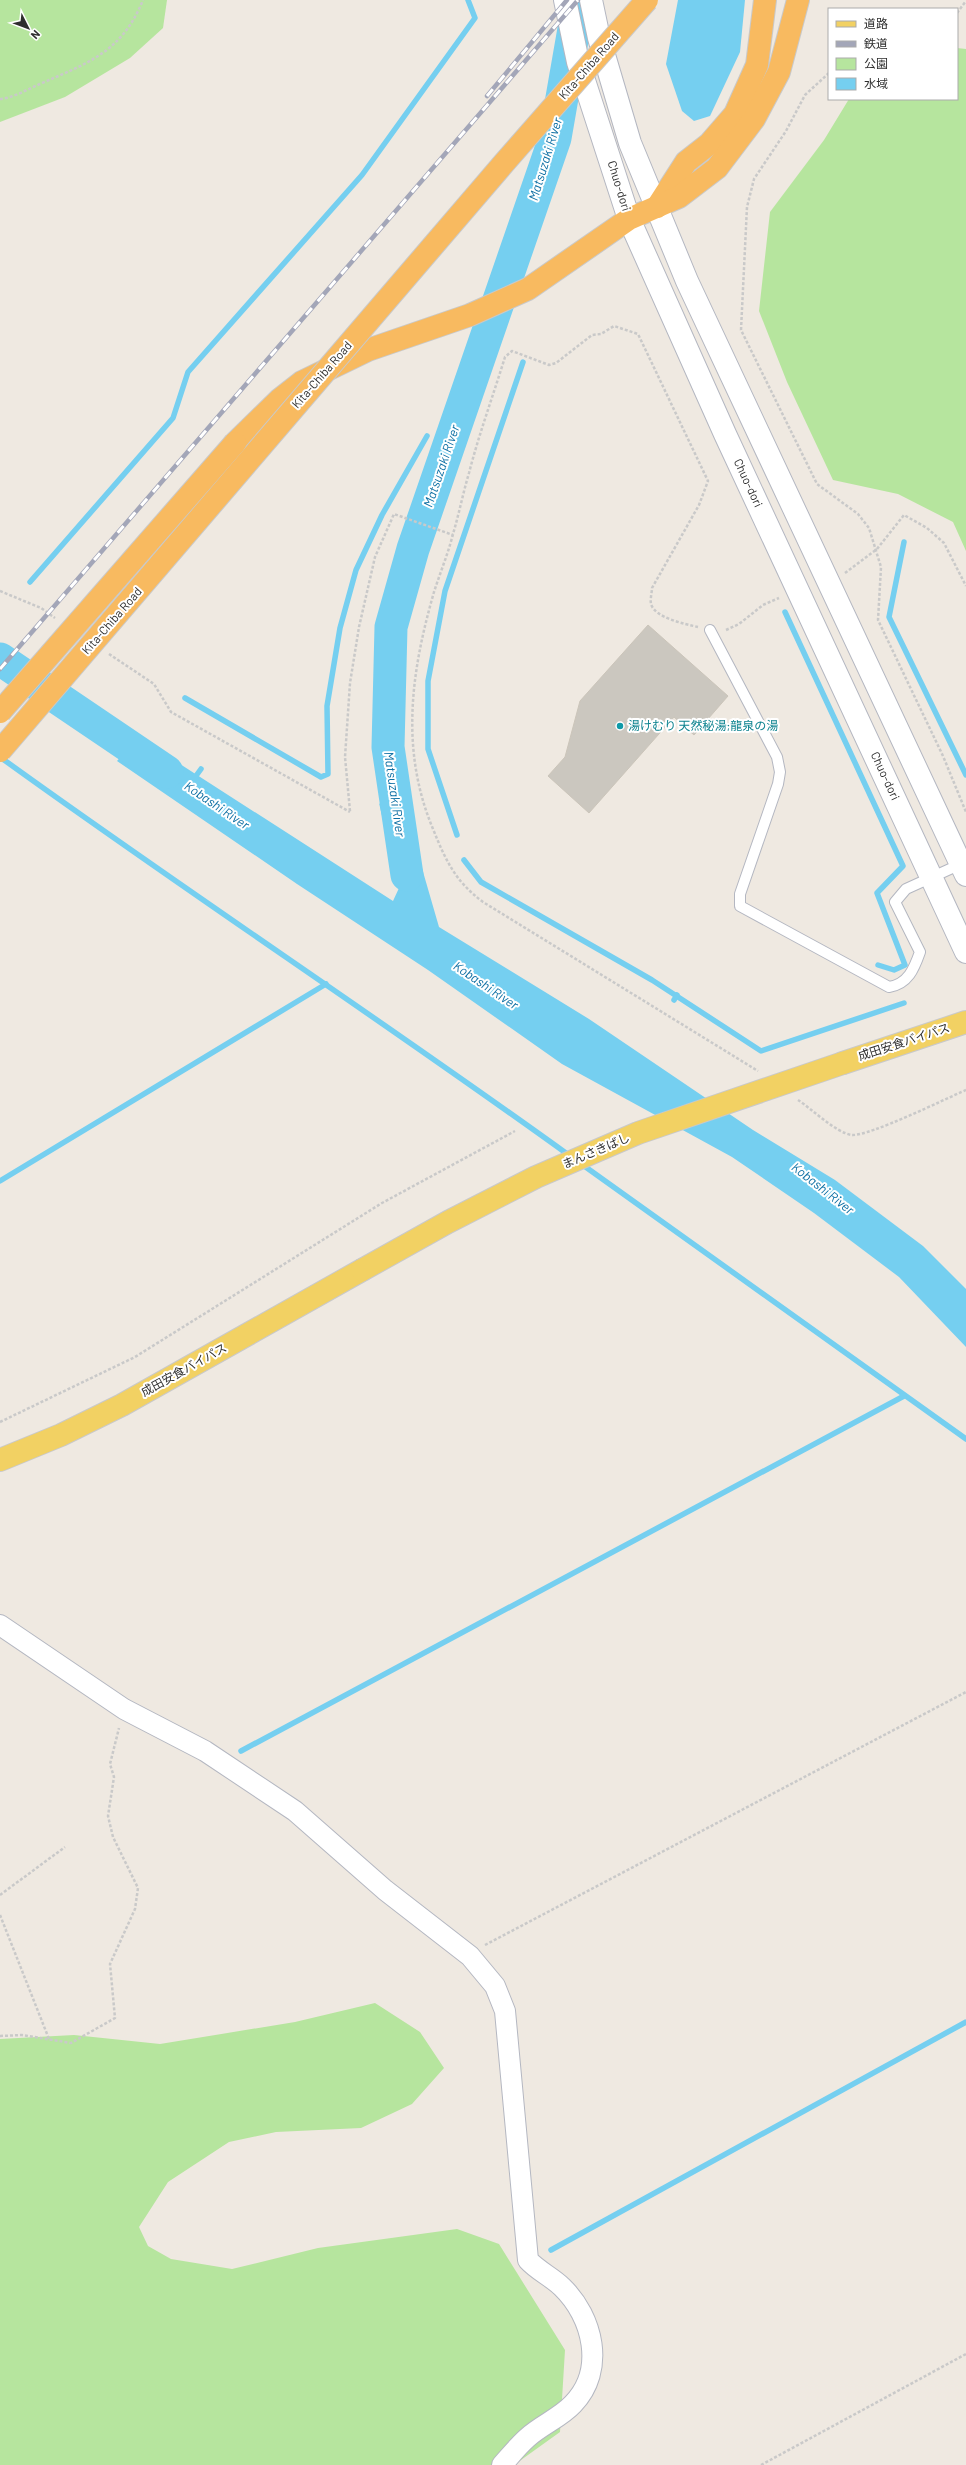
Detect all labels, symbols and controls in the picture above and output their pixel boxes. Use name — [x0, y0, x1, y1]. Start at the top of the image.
north arrow — [8, 8, 48, 48]
legend — [828, 8, 958, 100]
text: 道路 — [864, 16, 888, 30]
text: N — [29, 28, 43, 42]
street label: Kita-Chiba Road — [555, 29, 621, 102]
text: 鉄道 — [864, 36, 888, 50]
text: 公園 — [864, 56, 888, 70]
text: 水域 — [864, 76, 888, 90]
water label: Matsuzaki River — [525, 115, 565, 202]
street label: Chuo-dori — [606, 159, 634, 213]
street label: Kita-Chiba Road — [288, 338, 354, 411]
water label: Matsuzaki River — [419, 422, 463, 509]
street label: Chuo-dori — [732, 456, 766, 509]
street label: Kita-Chiba Road — [78, 584, 144, 657]
place label: 湯けむり 天然秘湯;龍泉の湯 — [628, 718, 778, 732]
marker: 湯けむり 天然秘湯;龍泉の湯 — [615, 721, 625, 731]
street label: Chuo-dori — [869, 749, 903, 802]
water label: Matsuzaki River — [381, 750, 409, 838]
water label: Kobashi River — [182, 777, 253, 833]
water label: Kobashi River — [451, 957, 522, 1013]
street label: 成田安食バイパス — [856, 1020, 951, 1063]
street label: まんさきばし — [560, 1130, 631, 1171]
water label: Kobashi River — [789, 1159, 858, 1218]
street label: 成田安食バイパス — [138, 1340, 229, 1398]

